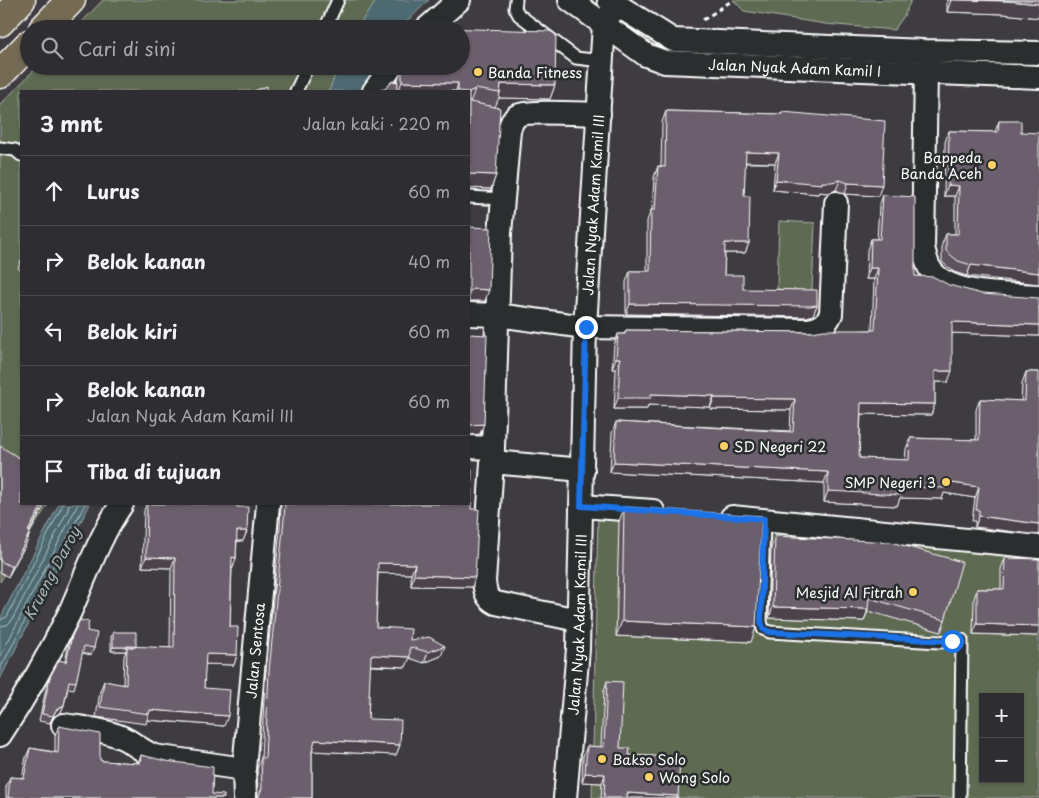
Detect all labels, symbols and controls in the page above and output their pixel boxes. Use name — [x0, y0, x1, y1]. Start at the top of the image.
search box — [20, 20, 470, 75]
icon: search — [38, 34, 66, 62]
text: Cari di sini — [78, 34, 176, 62]
street label: Jalan Nyak Adam Kamil I — [708, 53, 882, 81]
place label: Banda Fitness — [488, 62, 583, 83]
marker: Banda Fitness — [472, 66, 484, 78]
text: 3 mnt — [40, 107, 103, 139]
text: Jalan kaki · 220 m — [303, 111, 450, 135]
street label: Jalan Nyak Adam Kamil III — [577, 114, 609, 296]
place label: Bappeda Banda Aceh — [901, 147, 982, 184]
marker: Bappeda Banda Aceh — [986, 159, 998, 171]
icon: ahead — [40, 177, 68, 205]
text: Lurus — [87, 177, 140, 205]
text: 60 m — [408, 179, 450, 203]
icon: right — [40, 247, 68, 275]
text: Belok kanan — [87, 247, 206, 275]
text: 40 m — [408, 249, 450, 273]
route end — [575, 316, 598, 339]
icon: left — [40, 317, 68, 345]
text: Belok kiri — [87, 317, 177, 345]
text: 60 m — [408, 319, 450, 343]
text: Belok kanan — [87, 375, 206, 403]
icon: right — [40, 387, 68, 415]
text: 60 m — [408, 389, 450, 413]
text: Jalan Nyak Adam Kamil III — [87, 403, 294, 427]
place label: SD Negeri 22 — [734, 436, 826, 457]
marker: SD Negeri 22 — [718, 440, 730, 452]
icon: arrive — [40, 457, 68, 485]
text: Tiba di tujuan — [87, 457, 221, 485]
place label: SMP Negeri 3 — [844, 472, 936, 493]
marker: SMP Negeri 3 — [940, 476, 952, 488]
water label: Krueng Daroy — [17, 521, 86, 624]
street label: Jalan Nyak Adam Kamil III — [562, 534, 591, 716]
place label: Mesjid Al Fitrah — [796, 582, 903, 603]
marker: Mesjid Al Fitrah — [907, 586, 919, 598]
street label: Jalan Sentosa — [240, 601, 270, 699]
route start — [941, 630, 964, 653]
map controls — [979, 693, 1024, 783]
button: + — [979, 693, 1024, 738]
button: − — [979, 738, 1024, 783]
place label: Bakso Solo — [612, 749, 686, 770]
marker: Bakso Solo — [596, 753, 608, 765]
place label: Wong Solo — [659, 767, 730, 788]
marker: Wong Solo — [643, 771, 655, 783]

